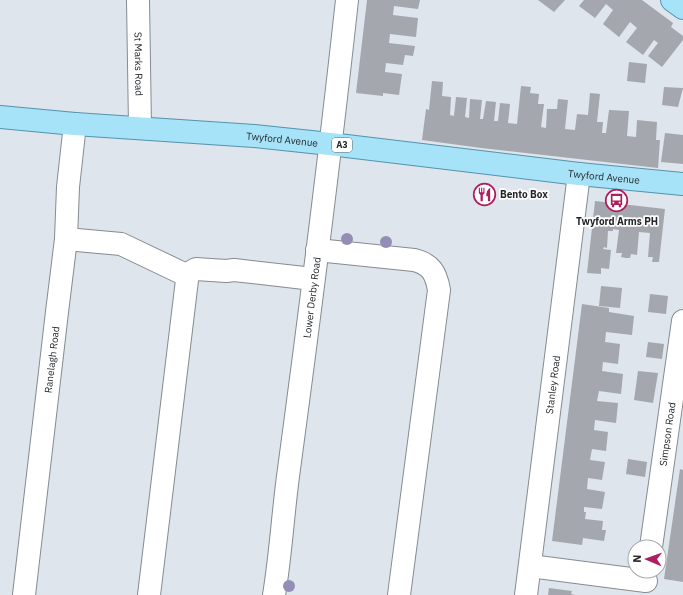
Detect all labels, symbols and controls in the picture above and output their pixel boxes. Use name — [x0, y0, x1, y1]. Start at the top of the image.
street label: St Marks Road — [132, 32, 146, 96]
street label: Twyford Avenue — [246, 129, 319, 150]
road number: A3 — [332, 138, 352, 152]
street label: Twyford Avenue — [567, 167, 641, 187]
restaurant icon: Bento Box — [472, 181, 498, 207]
place label: Bento Box — [500, 188, 548, 201]
bus stop icon: Twyford Arms PH — [604, 188, 630, 214]
place label: Twyford Arms PH — [576, 215, 658, 228]
street label: Lower Derby Road — [300, 256, 324, 339]
street label: Ranelagh Road — [42, 325, 62, 394]
street label: Stanley Road — [543, 355, 563, 415]
street label: Simpson Road — [657, 401, 678, 467]
north arrow — [627, 539, 667, 579]
text: N — [630, 554, 644, 563]

